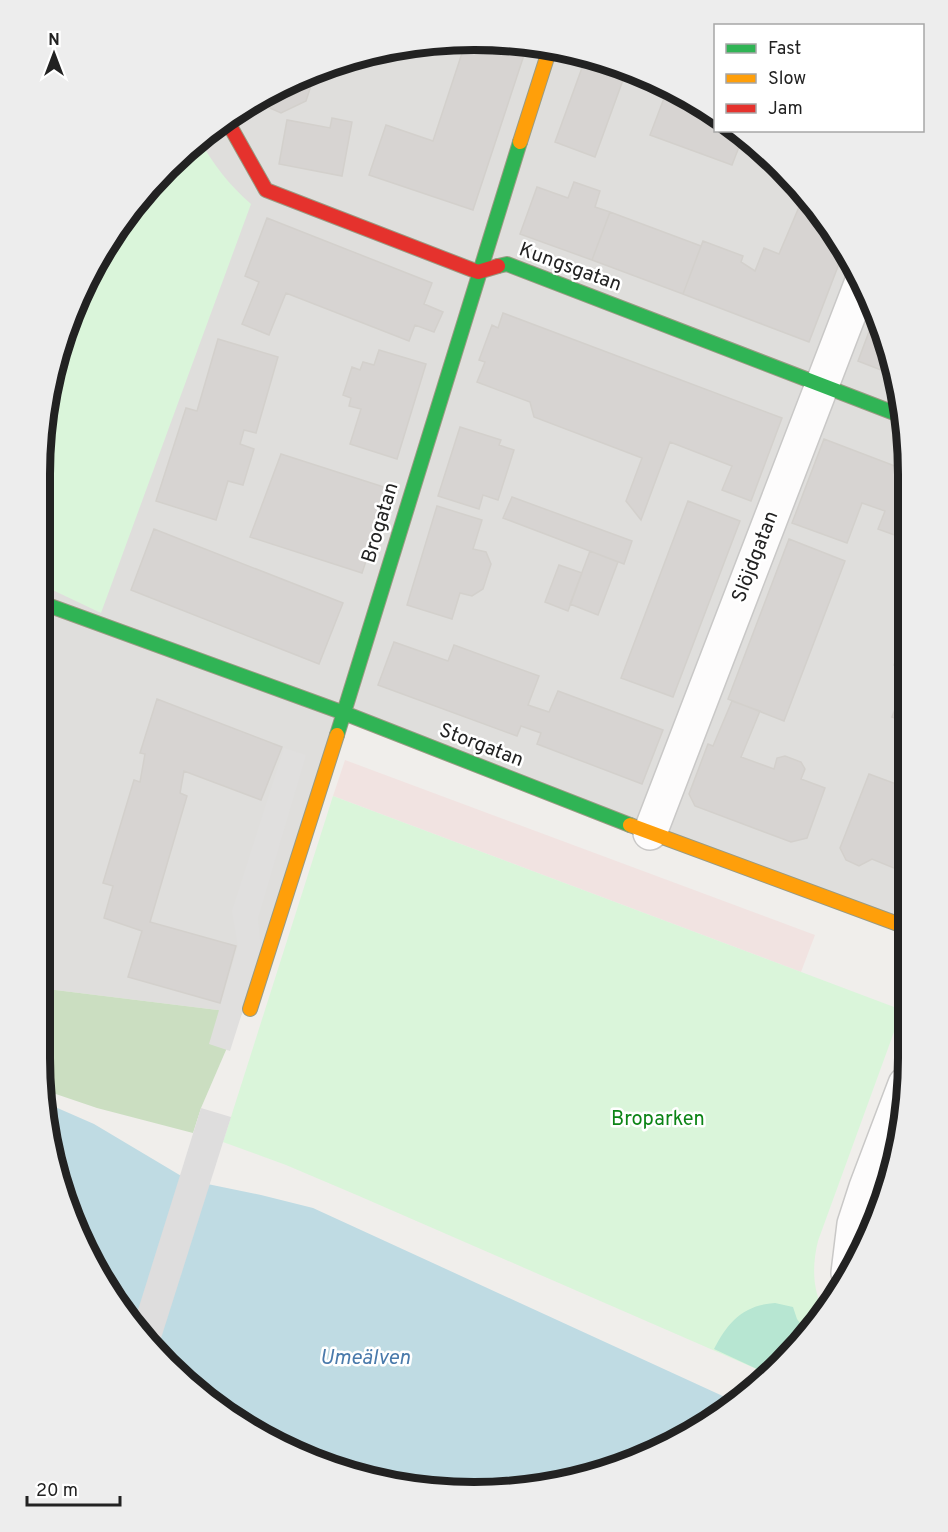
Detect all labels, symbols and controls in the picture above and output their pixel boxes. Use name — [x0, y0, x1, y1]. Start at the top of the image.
north arrow — [24, 24, 84, 84]
legend — [714, 24, 924, 132]
text: N — [48, 31, 60, 51]
text: Fast — [768, 38, 801, 61]
text: Slow — [768, 68, 806, 91]
text: Jam — [768, 98, 803, 121]
street label: Kungsgatan — [515, 237, 625, 299]
street label: Brogatan — [356, 480, 406, 566]
street label: Slöjdgatan — [727, 508, 785, 606]
street label: Storgatan — [435, 718, 527, 774]
park label: Broparken — [611, 1107, 705, 1133]
water label: Umeälven — [320, 1345, 411, 1372]
scale bar — [27, 1469, 120, 1507]
text: 20 m — [36, 1480, 78, 1503]

